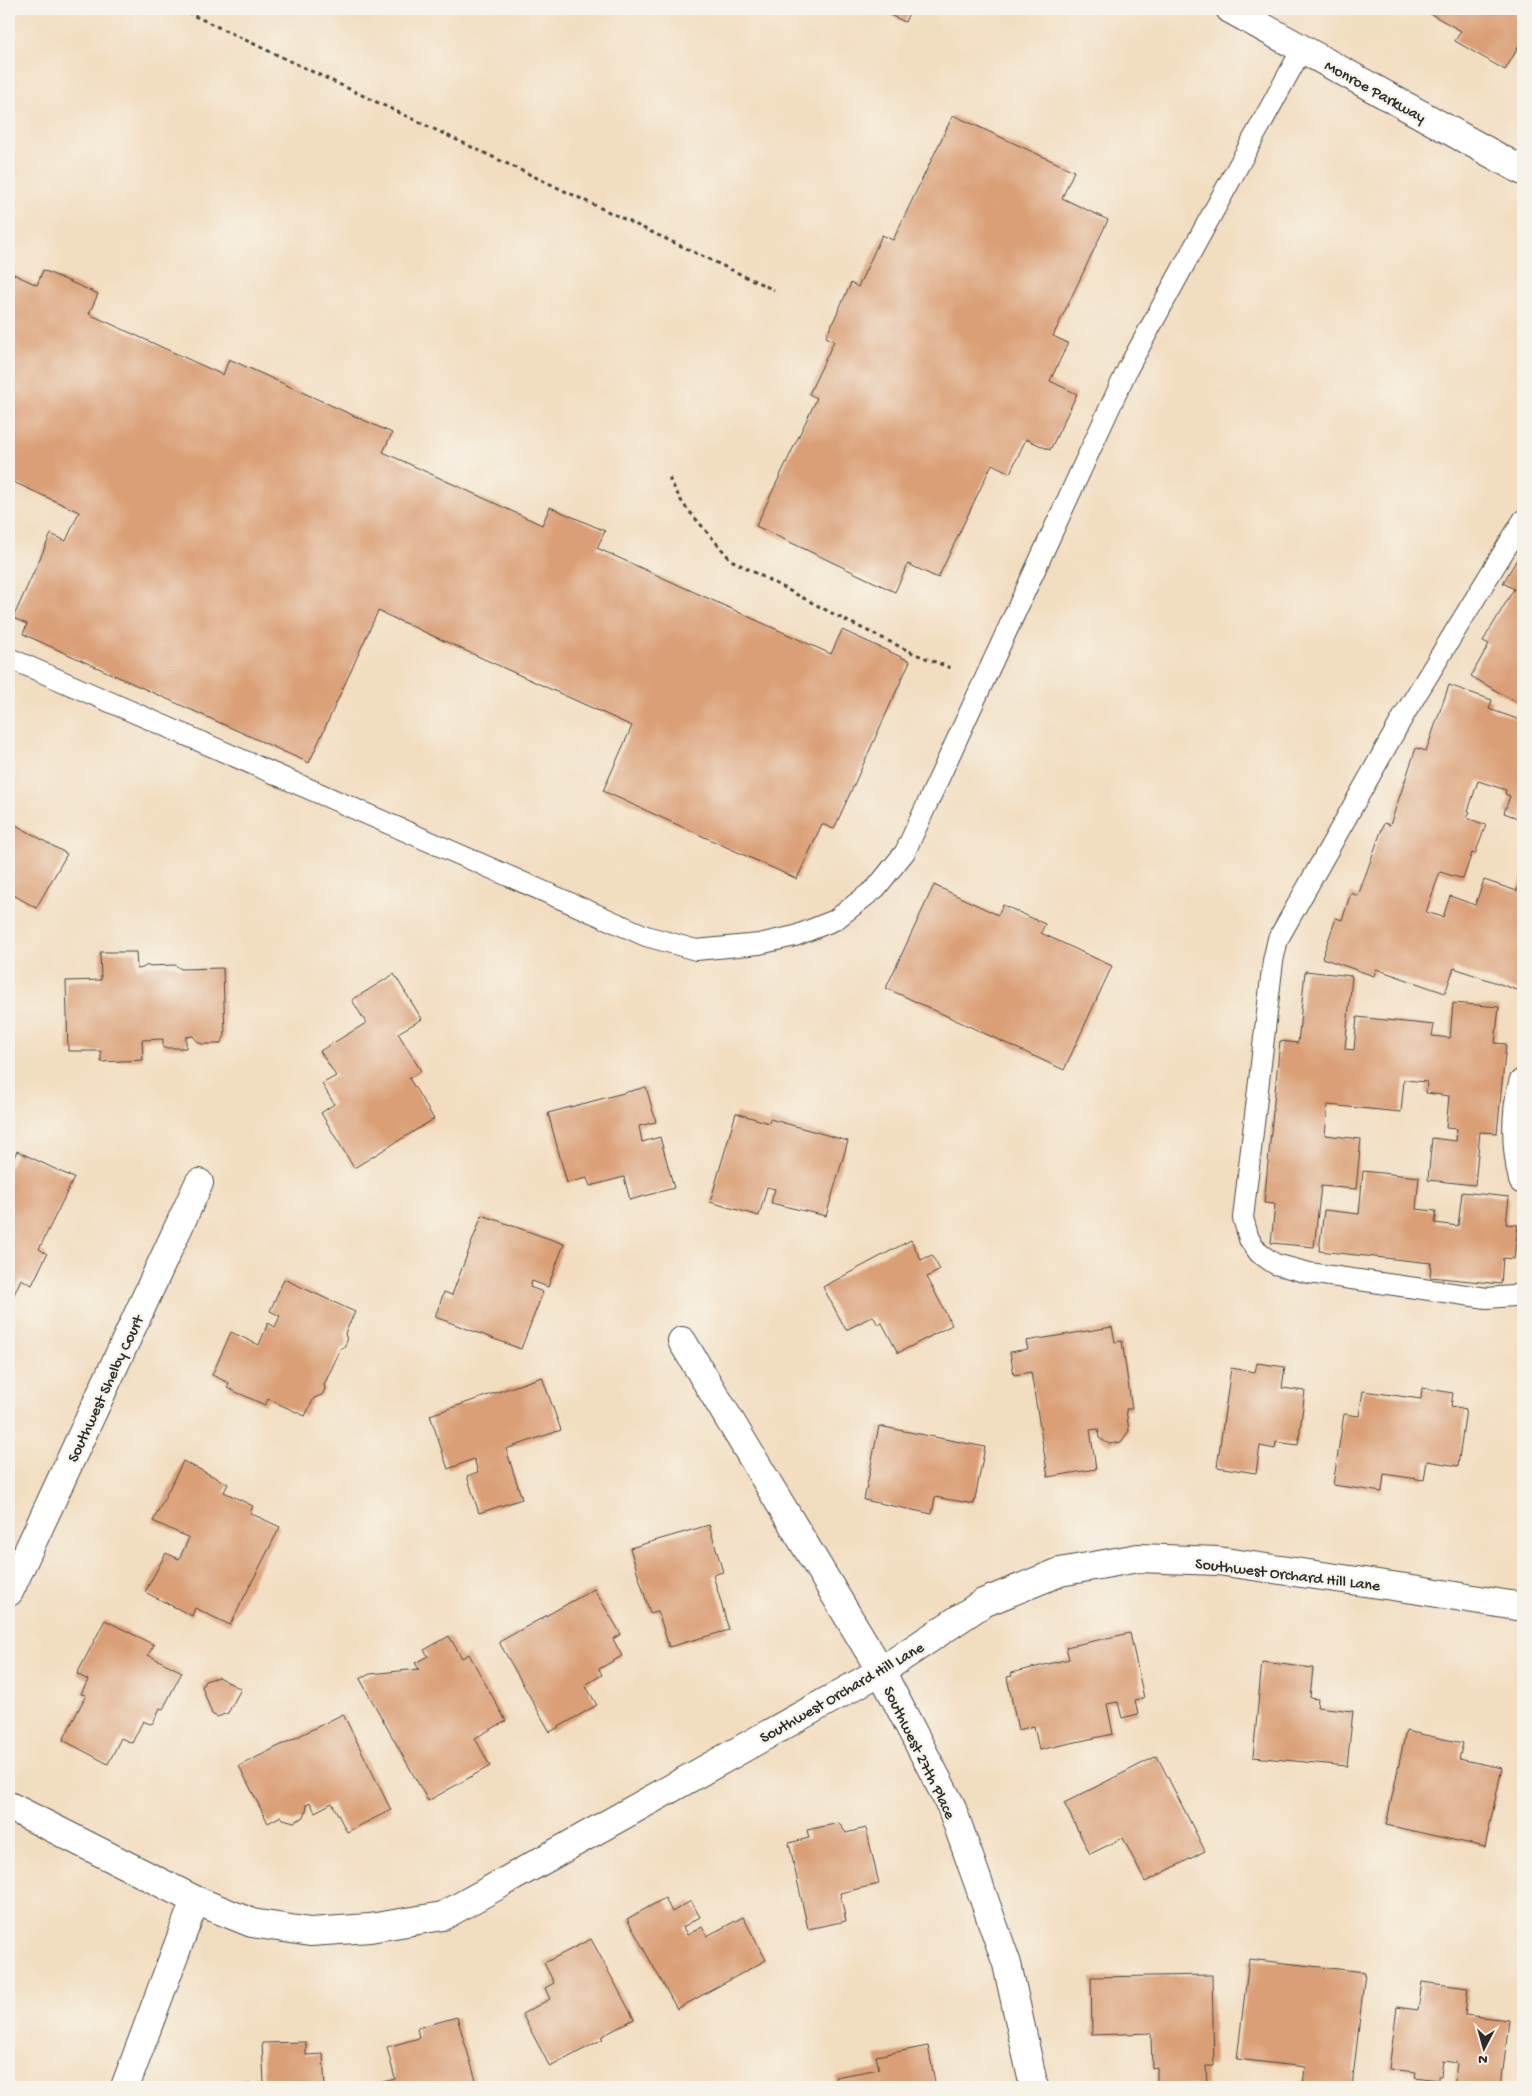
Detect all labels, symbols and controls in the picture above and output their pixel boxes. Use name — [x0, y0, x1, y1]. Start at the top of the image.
street label: Monroe Parkway — [1320, 57, 1428, 129]
street label: Southwest Shelby Court — [65, 1312, 150, 1466]
street label: Southwest Orchard Hill Lane — [1194, 1556, 1382, 1597]
street label: Southwest Orchard Hill Lane — [757, 1639, 929, 1749]
street label: Southwest 27th Place — [877, 1684, 959, 1824]
north arrow — [1460, 2024, 1510, 2074]
text: N — [1477, 2050, 1488, 2067]

